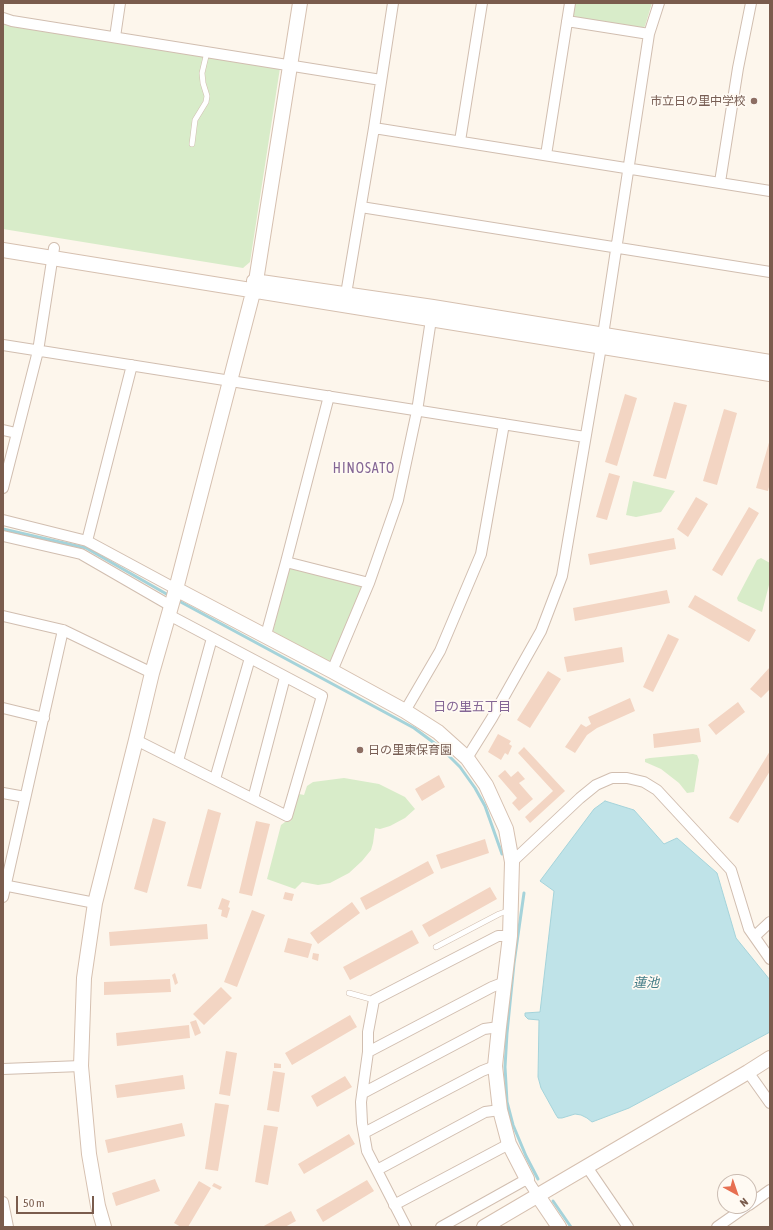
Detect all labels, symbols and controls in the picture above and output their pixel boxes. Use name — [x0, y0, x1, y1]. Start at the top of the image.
place label: 市立日の里中学校 — [650, 94, 746, 108]
marker: 市立日の里中学校 — [749, 96, 759, 106]
district label: HINOSATO — [333, 461, 395, 477]
district label: 日の里五丁目 — [433, 699, 511, 715]
place label: 日の里東保育園 — [368, 743, 452, 757]
marker: 日の里東保育園 — [355, 745, 365, 755]
water label: 蓮池 — [633, 975, 659, 991]
north arrow — [717, 1174, 757, 1214]
scale bar — [18, 1188, 96, 1214]
text: 50 m — [23, 1196, 45, 1210]
text: N — [738, 1196, 750, 1209]

